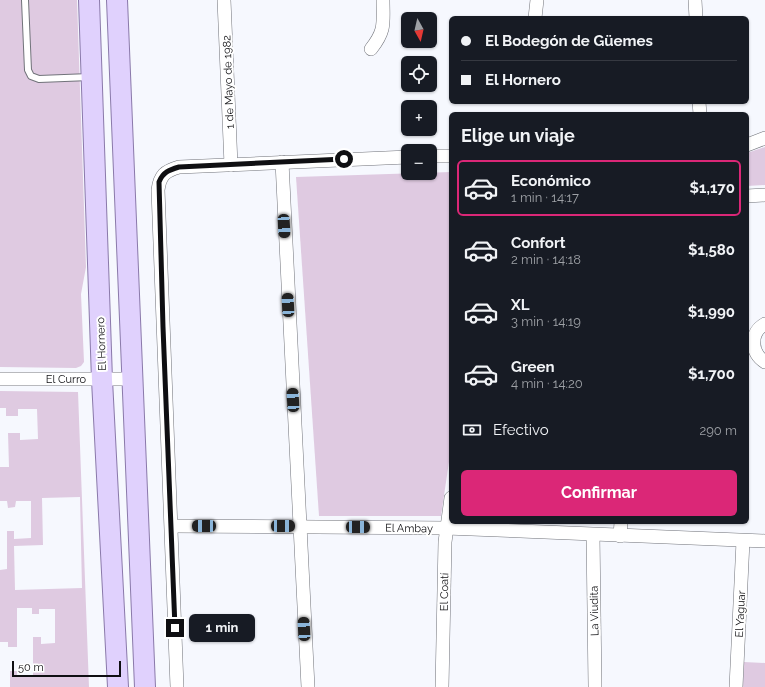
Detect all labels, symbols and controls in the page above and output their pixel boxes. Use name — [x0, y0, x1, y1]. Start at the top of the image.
north arrow — [401, 12, 437, 48]
map controls — [401, 12, 437, 180]
text: El Bodegón de Güemes — [485, 32, 653, 50]
street label: 1 de Mayo de 1982 — [220, 35, 237, 129]
button: locate — [401, 56, 437, 92]
text: El Hornero — [485, 71, 561, 89]
button: + — [401, 100, 437, 136]
text: Elige un viaje — [461, 125, 575, 146]
button: − — [401, 144, 437, 180]
route start — [335, 150, 353, 168]
icon: car — [463, 170, 499, 206]
text: Económico — [511, 172, 591, 190]
text: $1,170 — [690, 179, 735, 197]
text: 1 min · 14:17 — [511, 190, 579, 205]
car — [277, 214, 291, 238]
icon: car — [463, 232, 499, 268]
text: Confort — [511, 234, 565, 252]
text: $1,580 — [688, 241, 735, 259]
text: 2 min · 14:18 — [511, 252, 581, 267]
car — [281, 293, 295, 317]
icon: car — [463, 294, 499, 330]
text: XL — [511, 296, 529, 314]
text: $1,990 — [688, 303, 735, 321]
text: 3 min · 14:19 — [511, 314, 581, 329]
street label: El Hornero — [94, 316, 109, 371]
icon: car — [463, 356, 499, 392]
text: Green — [511, 358, 555, 376]
text: $1,700 — [688, 365, 735, 383]
street label: El Curro — [46, 373, 87, 386]
text: 4 min · 14:20 — [511, 376, 583, 391]
car — [286, 388, 300, 412]
icon: cash — [461, 419, 483, 441]
text: Efectivo — [493, 421, 549, 439]
text: 290 m — [699, 423, 737, 438]
button: Confirmar — [461, 470, 737, 516]
car — [192, 520, 216, 532]
car — [271, 520, 295, 532]
car — [346, 521, 370, 533]
street label: El Ambay — [385, 522, 433, 535]
street label: El Coatí — [438, 572, 451, 611]
street label: La Viudita — [588, 586, 601, 636]
street label: El Yaguar — [733, 590, 748, 638]
callout: 1 min — [189, 614, 255, 642]
car — [297, 617, 311, 641]
route end — [166, 619, 184, 637]
text: 1 min — [206, 620, 238, 635]
scale bar — [12, 659, 121, 678]
text: 50 m — [18, 661, 44, 674]

